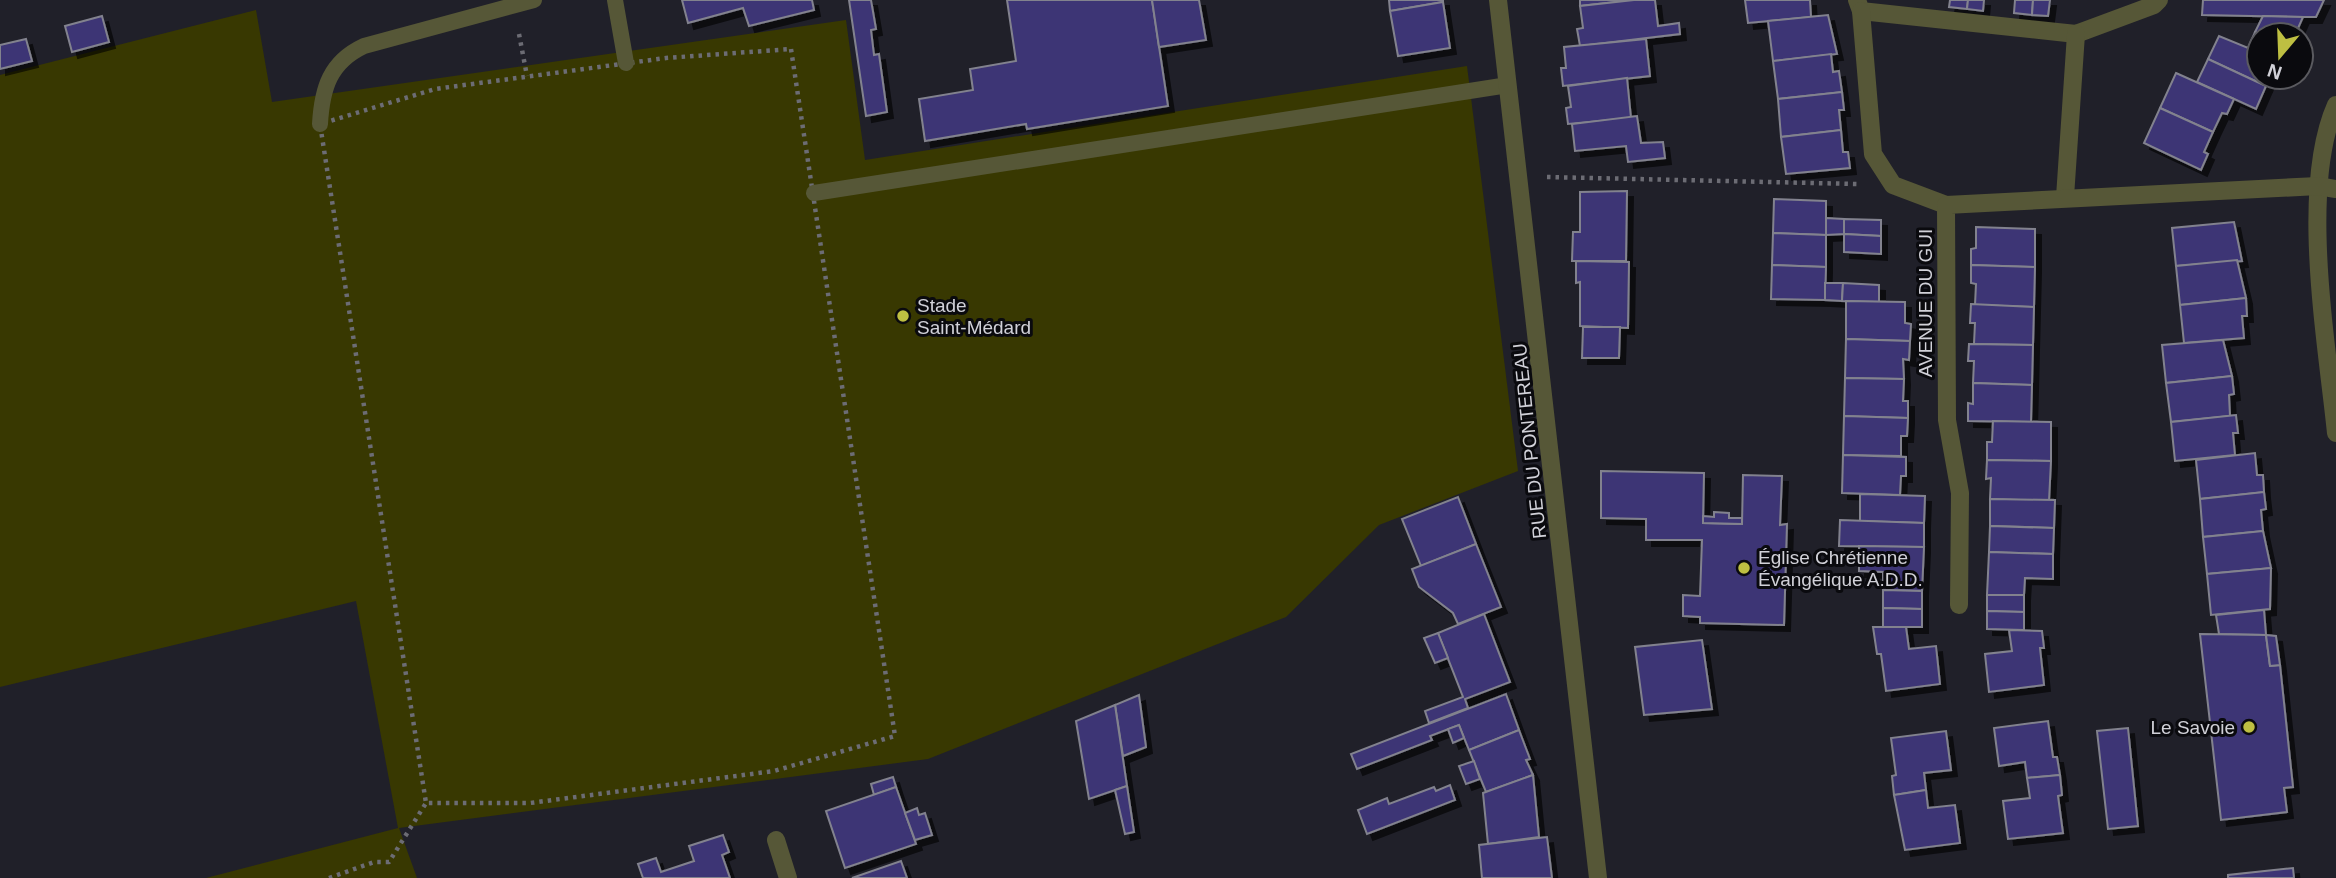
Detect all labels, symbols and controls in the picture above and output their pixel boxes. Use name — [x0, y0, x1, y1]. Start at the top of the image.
north arrow — [2245, 21, 2315, 91]
text: N — [2265, 59, 2285, 84]
street label: AVENUE DU GUI — [1915, 229, 1936, 377]
place label: Stade Saint-Médard — [917, 295, 1031, 338]
marker: Stade Saint-Médard — [895, 308, 911, 324]
street label: RUE DU PONTEREAU — [1509, 342, 1550, 540]
place label: Église Chrétienne Évangélique A.D.D. — [1758, 547, 1923, 590]
marker: Église Chrétienne Évangélique A.D.D. — [1736, 560, 1752, 576]
place label: Le Savoie — [2150, 717, 2235, 738]
marker: Le Savoie — [2241, 719, 2257, 735]

